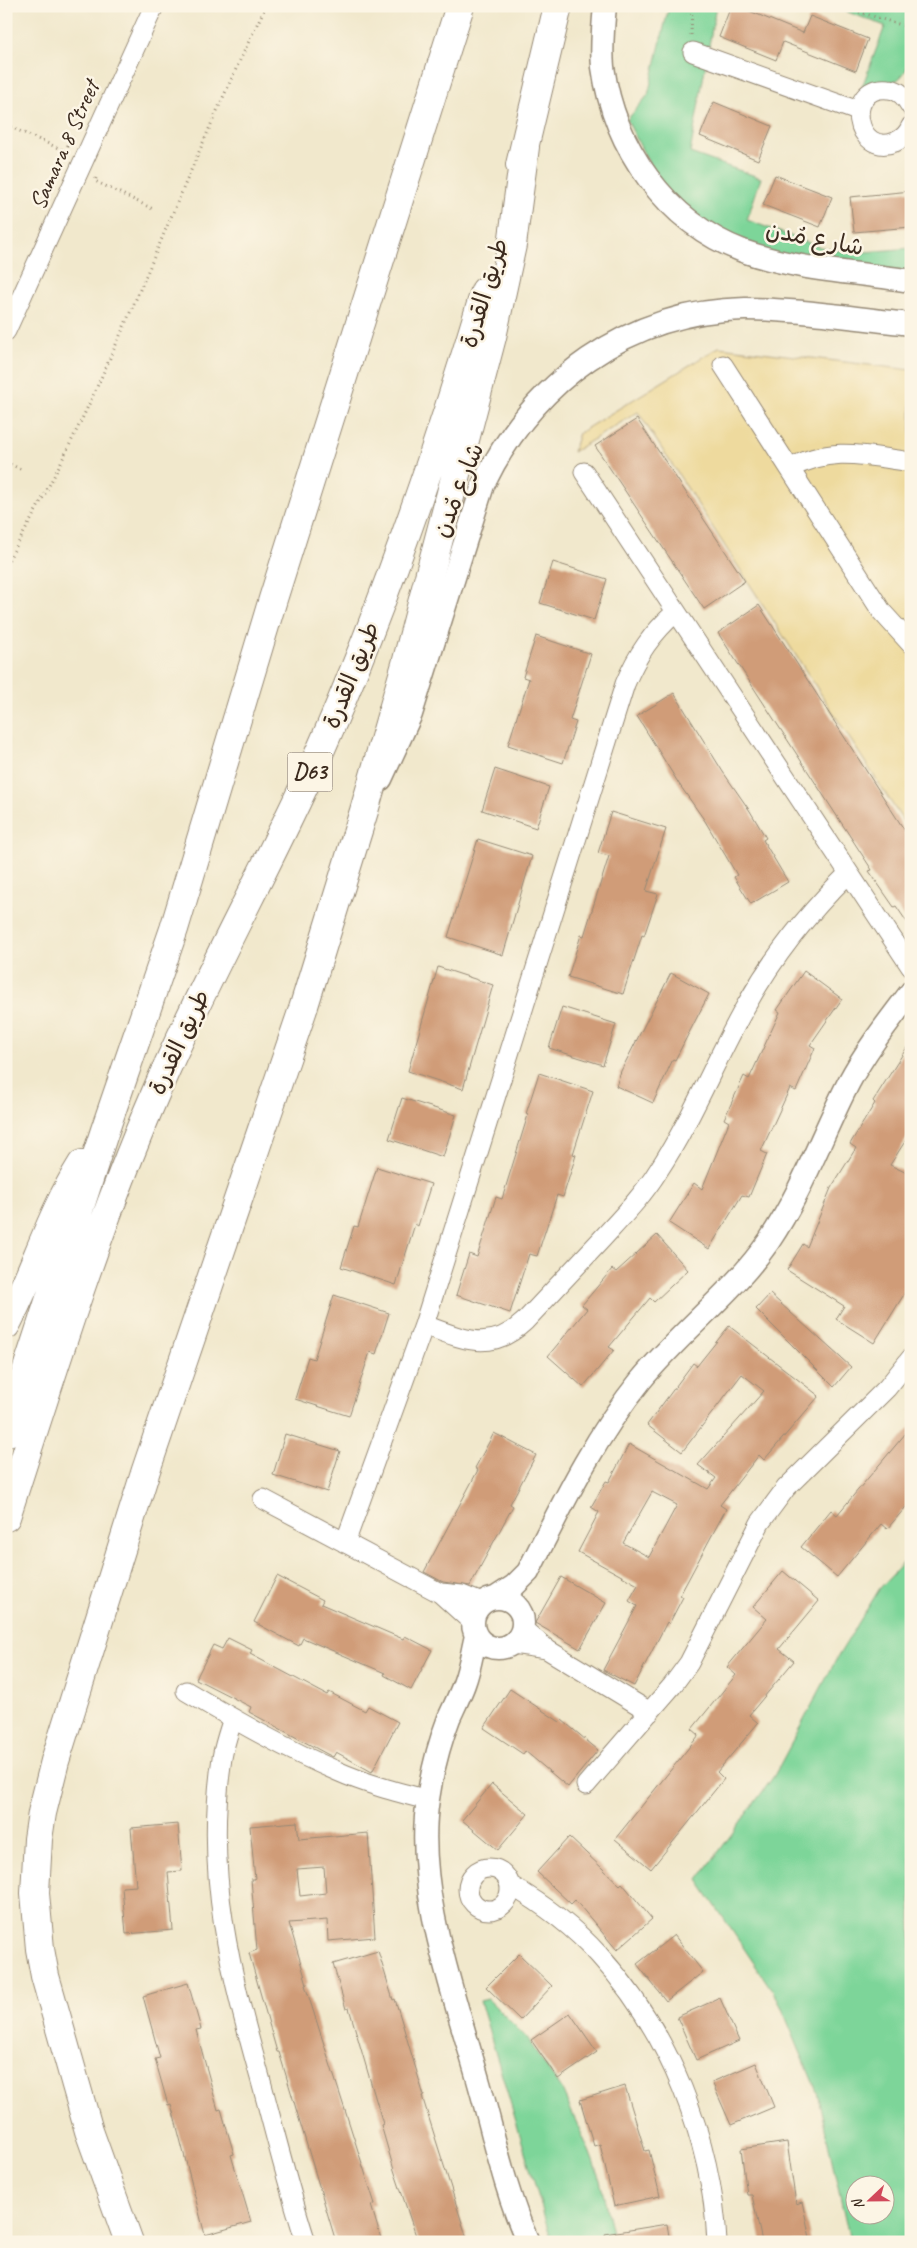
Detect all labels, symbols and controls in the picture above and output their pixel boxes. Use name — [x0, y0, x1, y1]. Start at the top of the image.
street label: Samara 8 Street — [22, 73, 107, 214]
street label: شارع مُدن — [763, 214, 866, 264]
street label: طريق القدرة — [453, 235, 515, 351]
street label: شارع مُدن — [426, 438, 492, 542]
street label: طريق القدرة — [316, 617, 386, 733]
road number: D63 — [288, 752, 332, 792]
street label: طريق القدرة — [142, 985, 216, 1099]
north arrow — [844, 2176, 894, 2226]
text: N — [848, 2195, 868, 2212]

